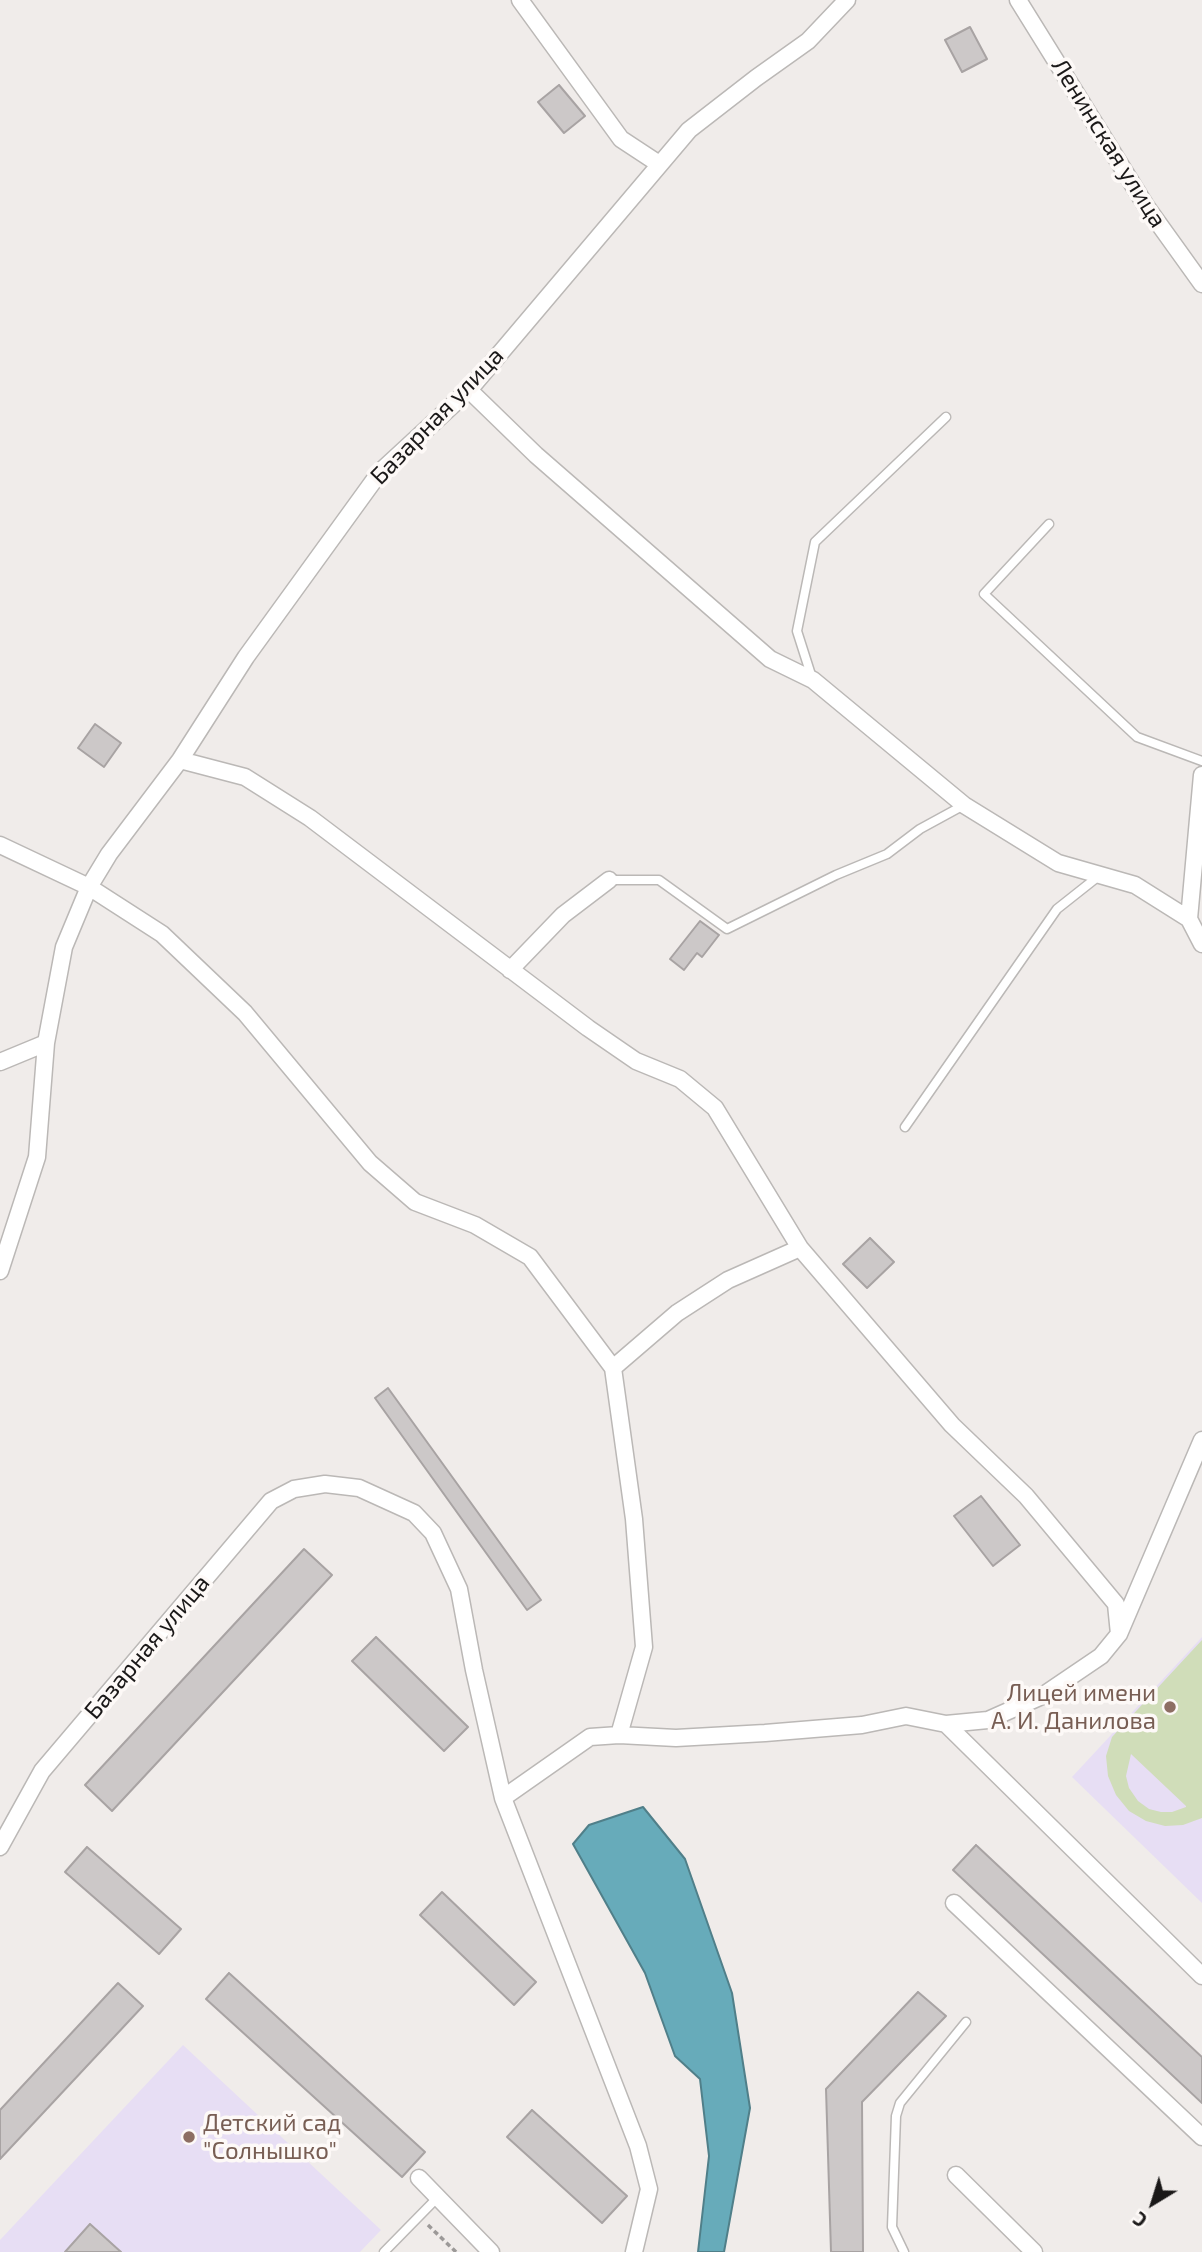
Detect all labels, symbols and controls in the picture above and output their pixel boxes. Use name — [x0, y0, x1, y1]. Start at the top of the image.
street label: Ленинская улица — [1045, 53, 1173, 233]
street label: Базарная улица — [364, 341, 510, 491]
street label: Базарная улица — [78, 1569, 216, 1725]
place label: Лицей имени А. И. Данилова — [991, 1679, 1156, 1735]
marker: Лицей имени А. И. Данилова — [1162, 1699, 1178, 1715]
place label: Детский сад "Солнышко" — [203, 2109, 341, 2165]
marker: Детский сад "Солнышко" — [181, 2129, 197, 2145]
north arrow — [1118, 2168, 1188, 2238]
text: С — [1128, 2207, 1151, 2232]

